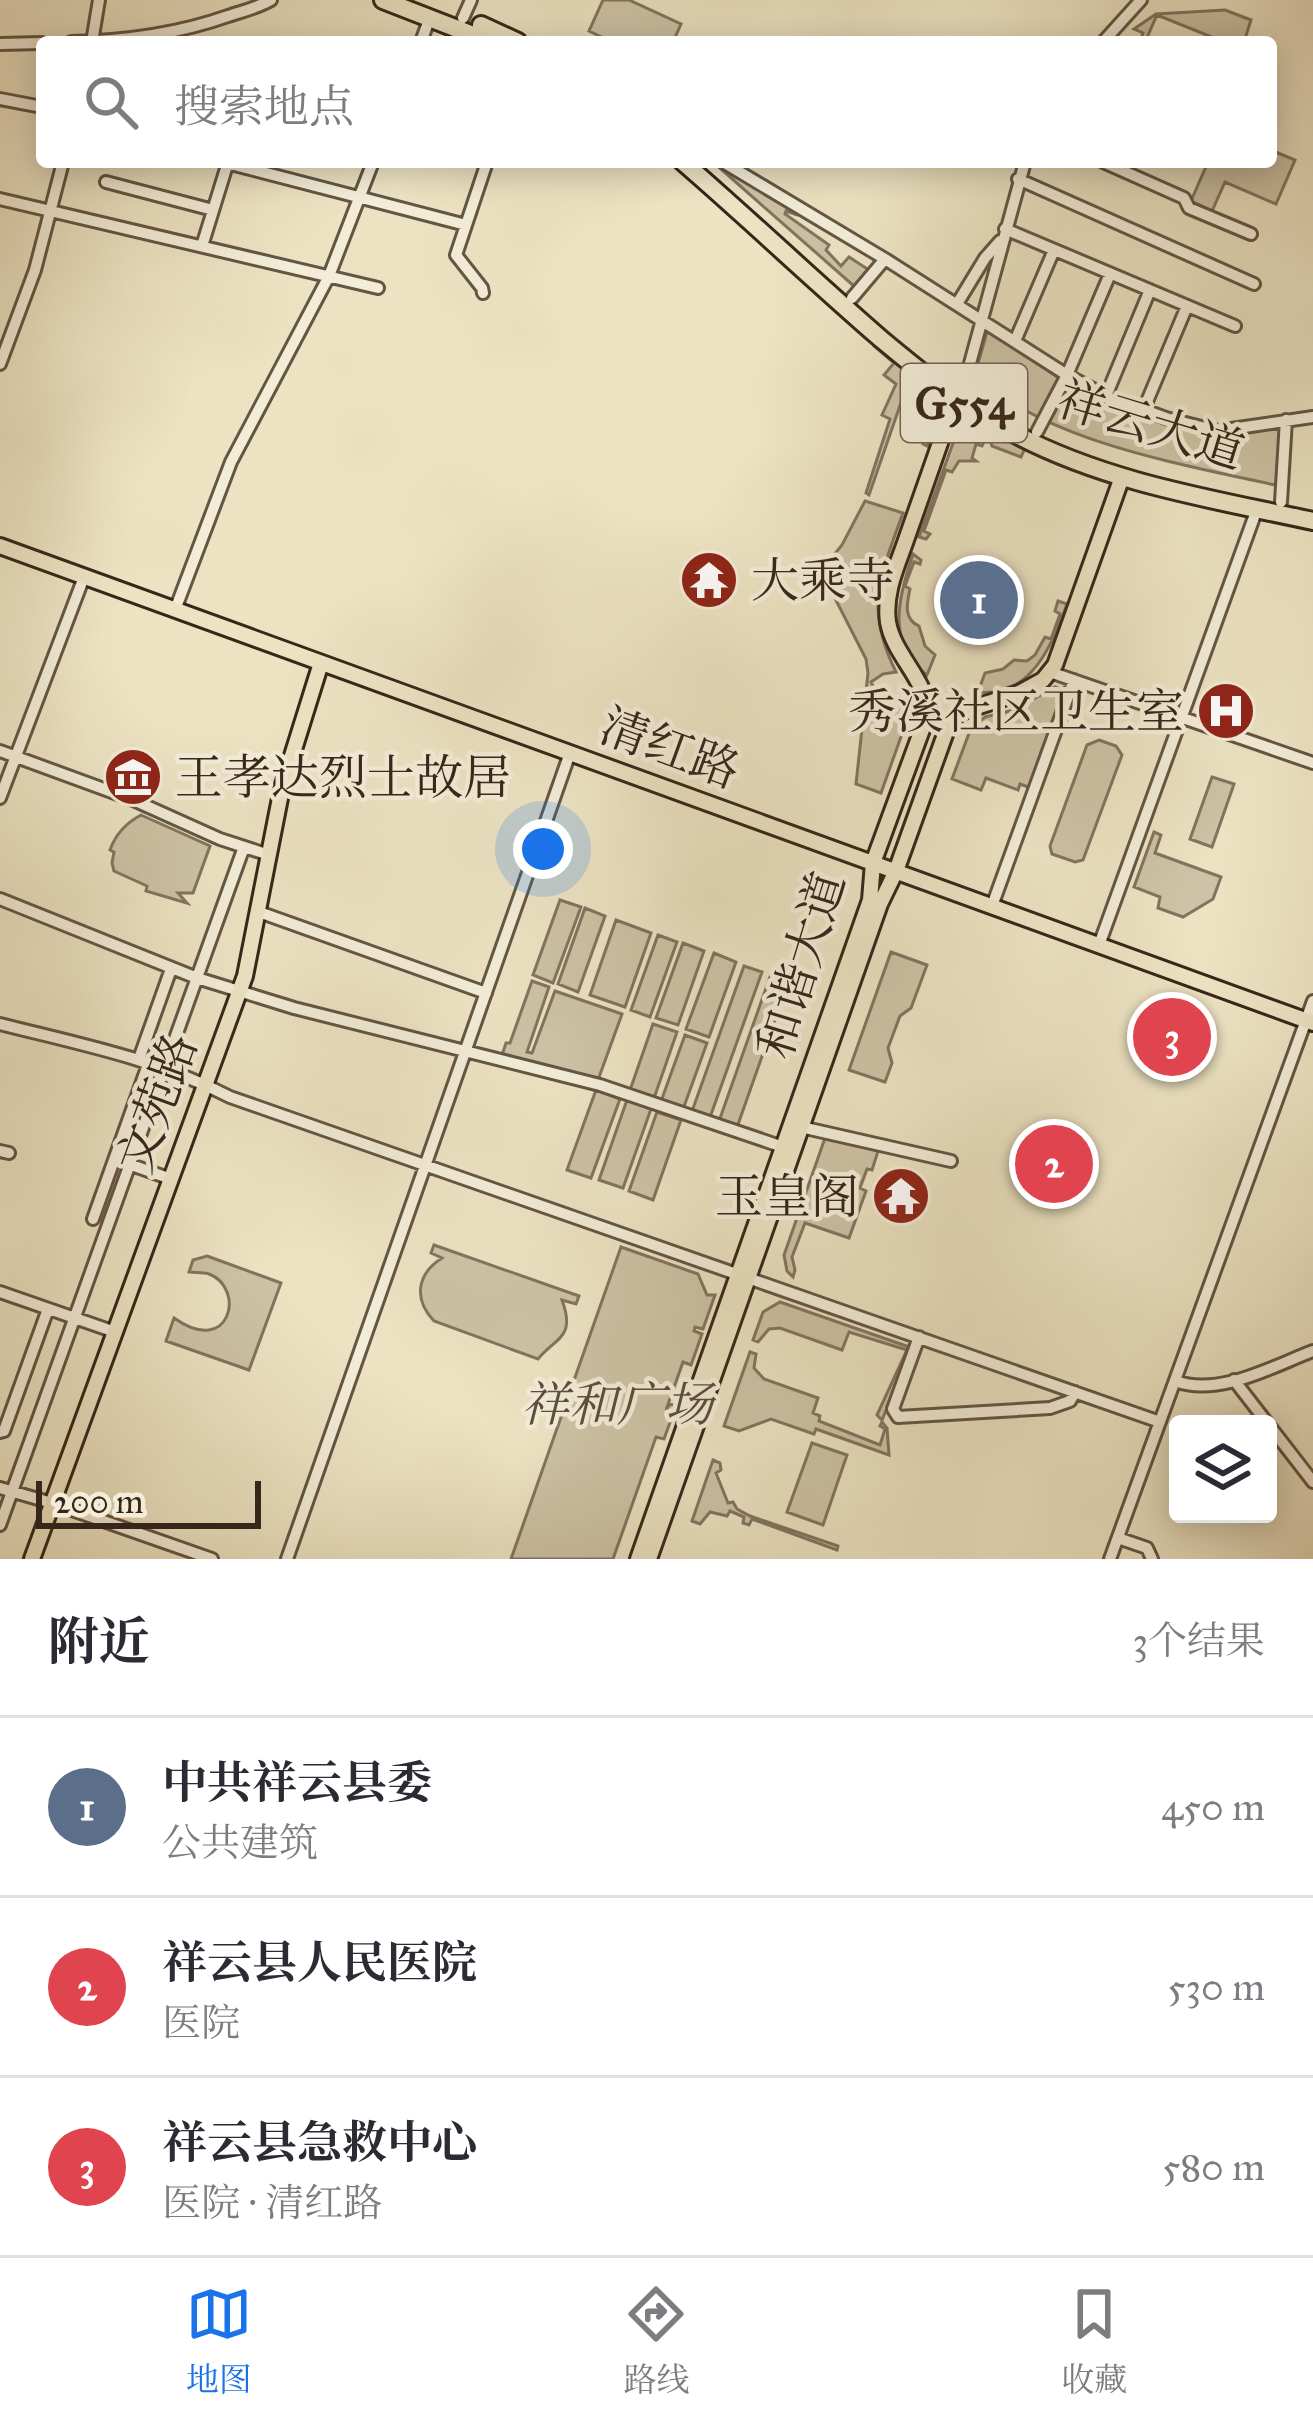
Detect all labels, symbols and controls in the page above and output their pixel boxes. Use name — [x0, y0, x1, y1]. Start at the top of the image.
search box — [36, 36, 1277, 168]
icon: search — [78, 69, 144, 135]
text: 搜索地点 — [174, 79, 354, 134]
road number: G554 — [901, 364, 1027, 442]
street label: 祥云大道 — [1051, 369, 1251, 481]
temple icon: 大乘寺 — [678, 549, 740, 611]
place label: 大乘寺 — [751, 551, 895, 610]
pin: 1 — [940, 555, 1018, 645]
hospital icon: 秀溪社区卫生室 — [1195, 680, 1257, 742]
place label: 秀溪社区卫生室 — [848, 682, 1184, 741]
street label: 清红路 — [592, 696, 748, 800]
museum icon: 王孝达烈士故居 — [102, 746, 164, 808]
place label: 王孝达烈士故居 — [175, 748, 511, 807]
your location — [513, 819, 573, 879]
street label: 和谐大道 — [745, 865, 857, 1065]
pin: 3 — [1133, 992, 1211, 1082]
street label: 文苑路 — [105, 1025, 209, 1181]
pin: 2 — [1015, 1119, 1093, 1209]
temple icon: 玉皇阁 — [870, 1165, 932, 1227]
place label: 玉皇阁 — [715, 1167, 859, 1226]
park label: 祥和广场 — [521, 1375, 717, 1434]
map controls — [1169, 1415, 1277, 1523]
button: layers — [1169, 1415, 1277, 1523]
scale bar — [36, 1475, 261, 1528]
text: 200 m — [54, 1482, 144, 1522]
text: 附近 — [48, 1611, 150, 1673]
text: 3个结果 — [1132, 1617, 1265, 1665]
text: 中共祥云县委 — [162, 1755, 432, 1810]
text: 1 — [79, 1783, 95, 1831]
text: 450 m — [1161, 1783, 1265, 1831]
text: 公共建筑 — [162, 1819, 318, 1867]
text: 祥云县人民医院 — [162, 1935, 477, 1990]
text: 2 — [77, 1963, 97, 2011]
text: 530 m — [1167, 1963, 1265, 2011]
text: 医院 — [162, 1999, 240, 2047]
text: 祥云县急救中心 — [162, 2115, 477, 2170]
text: 3 — [79, 2143, 95, 2191]
text: 580 m — [1162, 2143, 1265, 2191]
text: 医院 · 清红路 — [162, 2179, 382, 2227]
tab: 地图 — [186, 2281, 252, 2400]
tab: 路线 — [623, 2281, 689, 2400]
tab: 收藏 — [1061, 2281, 1127, 2400]

